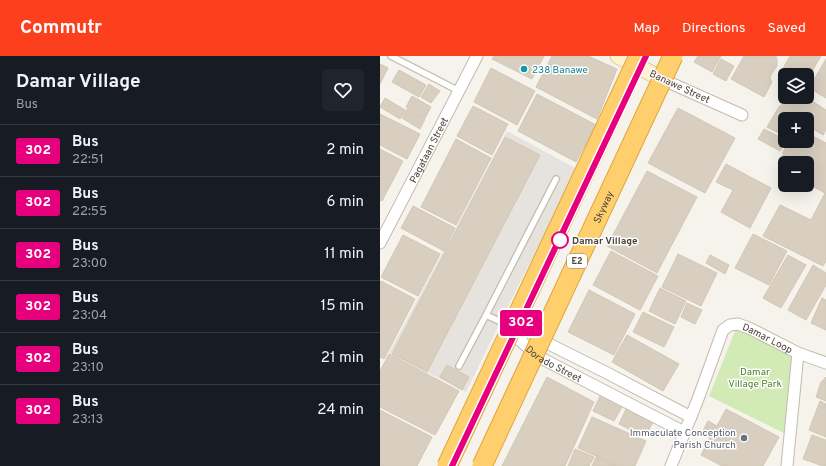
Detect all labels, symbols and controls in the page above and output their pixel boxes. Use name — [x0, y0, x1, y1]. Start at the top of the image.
text: Commutr — [20, 16, 102, 40]
text: Map — [634, 20, 660, 37]
text: Directions — [682, 20, 746, 37]
text: Saved — [768, 20, 806, 37]
marker: 238 Banawe — [519, 64, 529, 74]
place label: 238 Banawe — [532, 64, 588, 77]
street label: Banawe Street — [647, 68, 712, 107]
map controls — [778, 68, 814, 192]
button: layers — [778, 68, 814, 104]
button: heart — [322, 69, 364, 111]
text: Damar Village — [16, 70, 141, 94]
text: Bus — [16, 97, 38, 113]
button: + — [778, 112, 814, 148]
street label: Pagataan Street — [407, 115, 452, 186]
text: Bus — [72, 133, 99, 152]
text: 2 min — [326, 141, 364, 160]
text: 302 — [25, 142, 51, 159]
text: 22:51 — [72, 152, 104, 168]
button: − — [778, 156, 814, 192]
text: Bus — [72, 185, 99, 204]
street label: Skyway — [591, 189, 617, 226]
text: 6 min — [327, 193, 364, 212]
text: 302 — [25, 194, 51, 211]
text: 22:55 — [72, 204, 107, 220]
marker: Damar Village — [551, 231, 569, 249]
place label: Damar Village — [572, 235, 638, 248]
text: Bus — [72, 237, 99, 256]
text: 11 min — [324, 245, 364, 264]
text: 302 — [25, 246, 51, 263]
road number: E2 — [567, 254, 587, 268]
text: 23:00 — [72, 256, 107, 272]
text: Bus — [72, 289, 99, 308]
text: 15 min — [321, 297, 364, 316]
text: 302 — [25, 298, 51, 315]
text: 23:04 — [72, 308, 107, 324]
line badge: 302 — [498, 310, 544, 336]
text: 302 — [508, 314, 534, 331]
street label: Damar Loop — [740, 321, 795, 357]
text: Bus — [72, 341, 99, 360]
street label: Dorado Street — [522, 343, 584, 386]
text: 21 min — [321, 349, 364, 368]
text: 302 — [25, 350, 51, 367]
text: 23:10 — [72, 360, 104, 376]
park label: Damar Village Park — [728, 366, 782, 391]
text: Bus — [72, 393, 99, 412]
text: 24 min — [317, 401, 364, 420]
text: 302 — [25, 402, 51, 419]
text: 23:13 — [72, 412, 103, 428]
place label: Immaculate Conception Parish Church — [630, 427, 736, 452]
marker: Immaculate Conception Parish Church — [739, 433, 749, 443]

